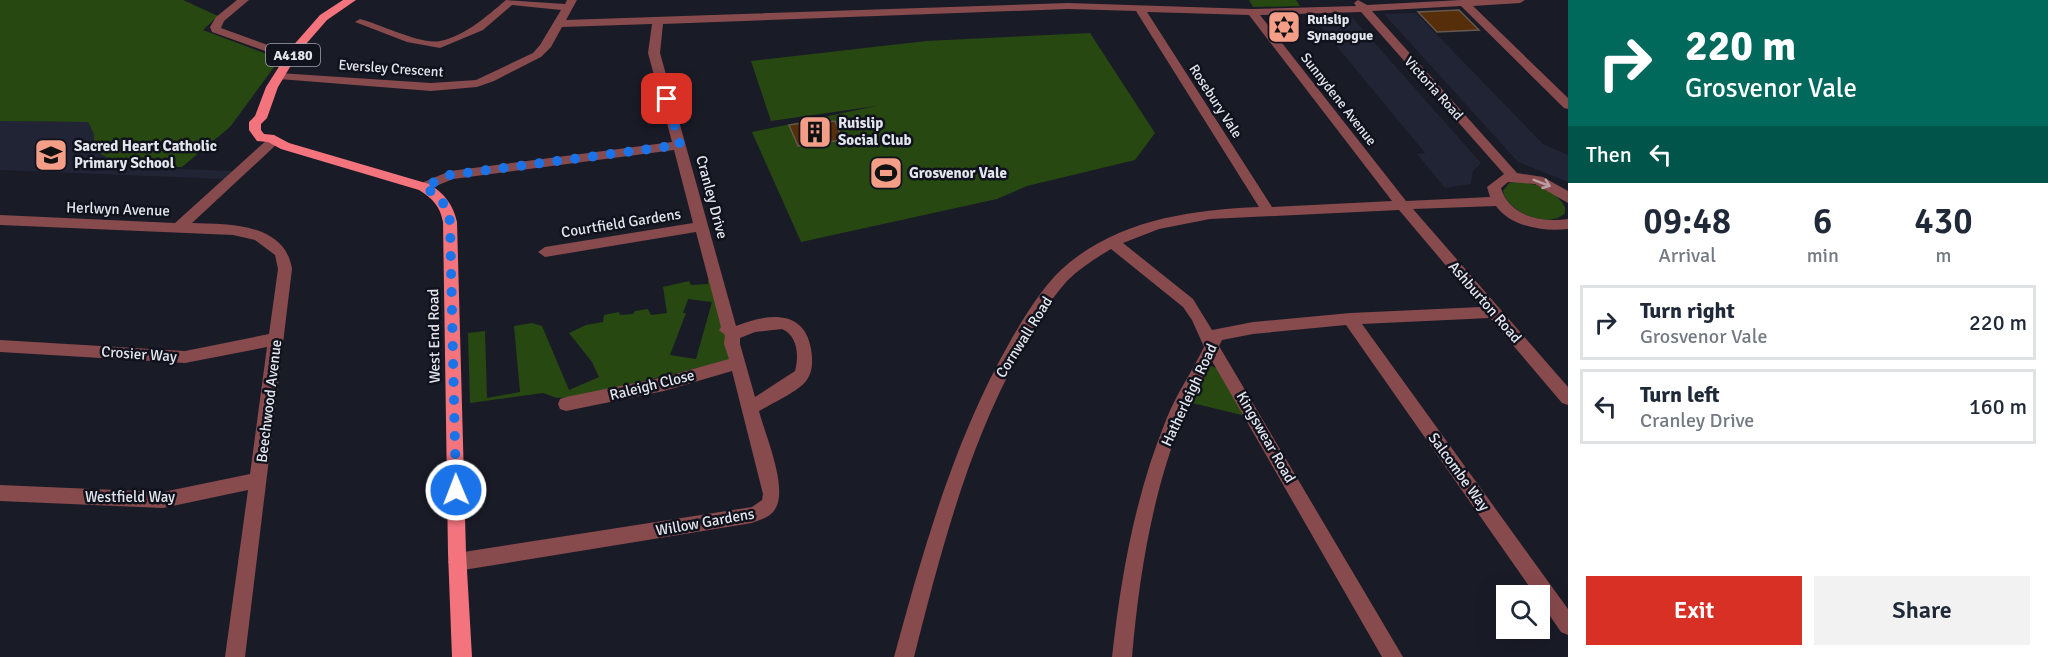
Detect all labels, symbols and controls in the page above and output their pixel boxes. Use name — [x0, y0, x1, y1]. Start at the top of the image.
synagogue icon: Ruislip Synagogue — [1266, 9, 1302, 45]
place label: Ruislip Synagogue — [1307, 11, 1373, 44]
text: 220 m — [1685, 21, 1796, 72]
icon: right — [1586, 24, 1664, 102]
road number: A4180 — [266, 44, 320, 66]
street label: Sunnydene Avenue — [1297, 50, 1380, 149]
street label: Victoria Road — [1401, 53, 1467, 124]
street label: Eversley Crescent — [338, 56, 444, 81]
street label: Rosebury Vale — [1185, 61, 1246, 141]
text: Grosvenor Vale — [1685, 72, 1857, 105]
pin — [641, 73, 692, 124]
icon: arrive — [650, 82, 683, 115]
building icon: Ruislip Social Club — [797, 114, 833, 150]
place label: Ruislip Social Club — [838, 114, 912, 149]
school or university icon: Sacred Heart Catholic Primary School — [33, 137, 69, 173]
place label: Sacred Heart Catholic Primary School — [74, 137, 217, 172]
icon: left — [1644, 138, 1677, 171]
text: Then — [1586, 141, 1632, 168]
street label: Cranley Drive — [692, 153, 732, 241]
sports icon: Grosvenor Vale — [868, 155, 904, 191]
place label: Grosvenor Vale — [909, 164, 1007, 182]
one-way arrow — [1532, 178, 1551, 189]
street label: Herlwyn Avenue — [66, 198, 170, 220]
text: 09:48 — [1643, 199, 1731, 244]
text: 6 — [1813, 199, 1833, 244]
text: 430 — [1914, 199, 1973, 244]
street label: Courtfield Gardens — [560, 205, 683, 241]
text: Arrival — [1659, 243, 1716, 268]
text: min — [1807, 243, 1839, 268]
text: m — [1935, 243, 1951, 268]
street label: Ashburton Road — [1445, 257, 1525, 347]
street label: West End Road — [424, 288, 444, 384]
street label: Cornwall Road — [992, 293, 1056, 381]
text: Turn right — [1640, 297, 1735, 324]
icon: right — [1589, 306, 1622, 339]
text: 220 m — [1969, 309, 2027, 336]
text: Grosvenor Vale — [1640, 324, 1767, 349]
street label: Beechwood Avenue — [253, 339, 285, 463]
street label: Hatherleigh Road — [1157, 341, 1221, 449]
street label: Crosier Way — [101, 342, 177, 366]
street label: Raleigh Close — [608, 366, 696, 404]
text: Turn left — [1640, 381, 1720, 408]
street label: Kingswear Road — [1233, 388, 1299, 486]
icon: left — [1589, 390, 1622, 423]
text: 160 m — [1969, 393, 2027, 420]
text: Cranley Drive — [1640, 408, 1754, 433]
street label: Salcombe Way — [1425, 429, 1493, 515]
position arrow — [424, 458, 488, 522]
street label: Westfield Way — [85, 488, 175, 506]
street label: Willow Gardens — [654, 504, 756, 540]
button: Exit — [1586, 576, 1802, 645]
button: Share — [1814, 576, 2030, 645]
map controls — [1496, 585, 1550, 639]
button: search — [1496, 585, 1550, 639]

